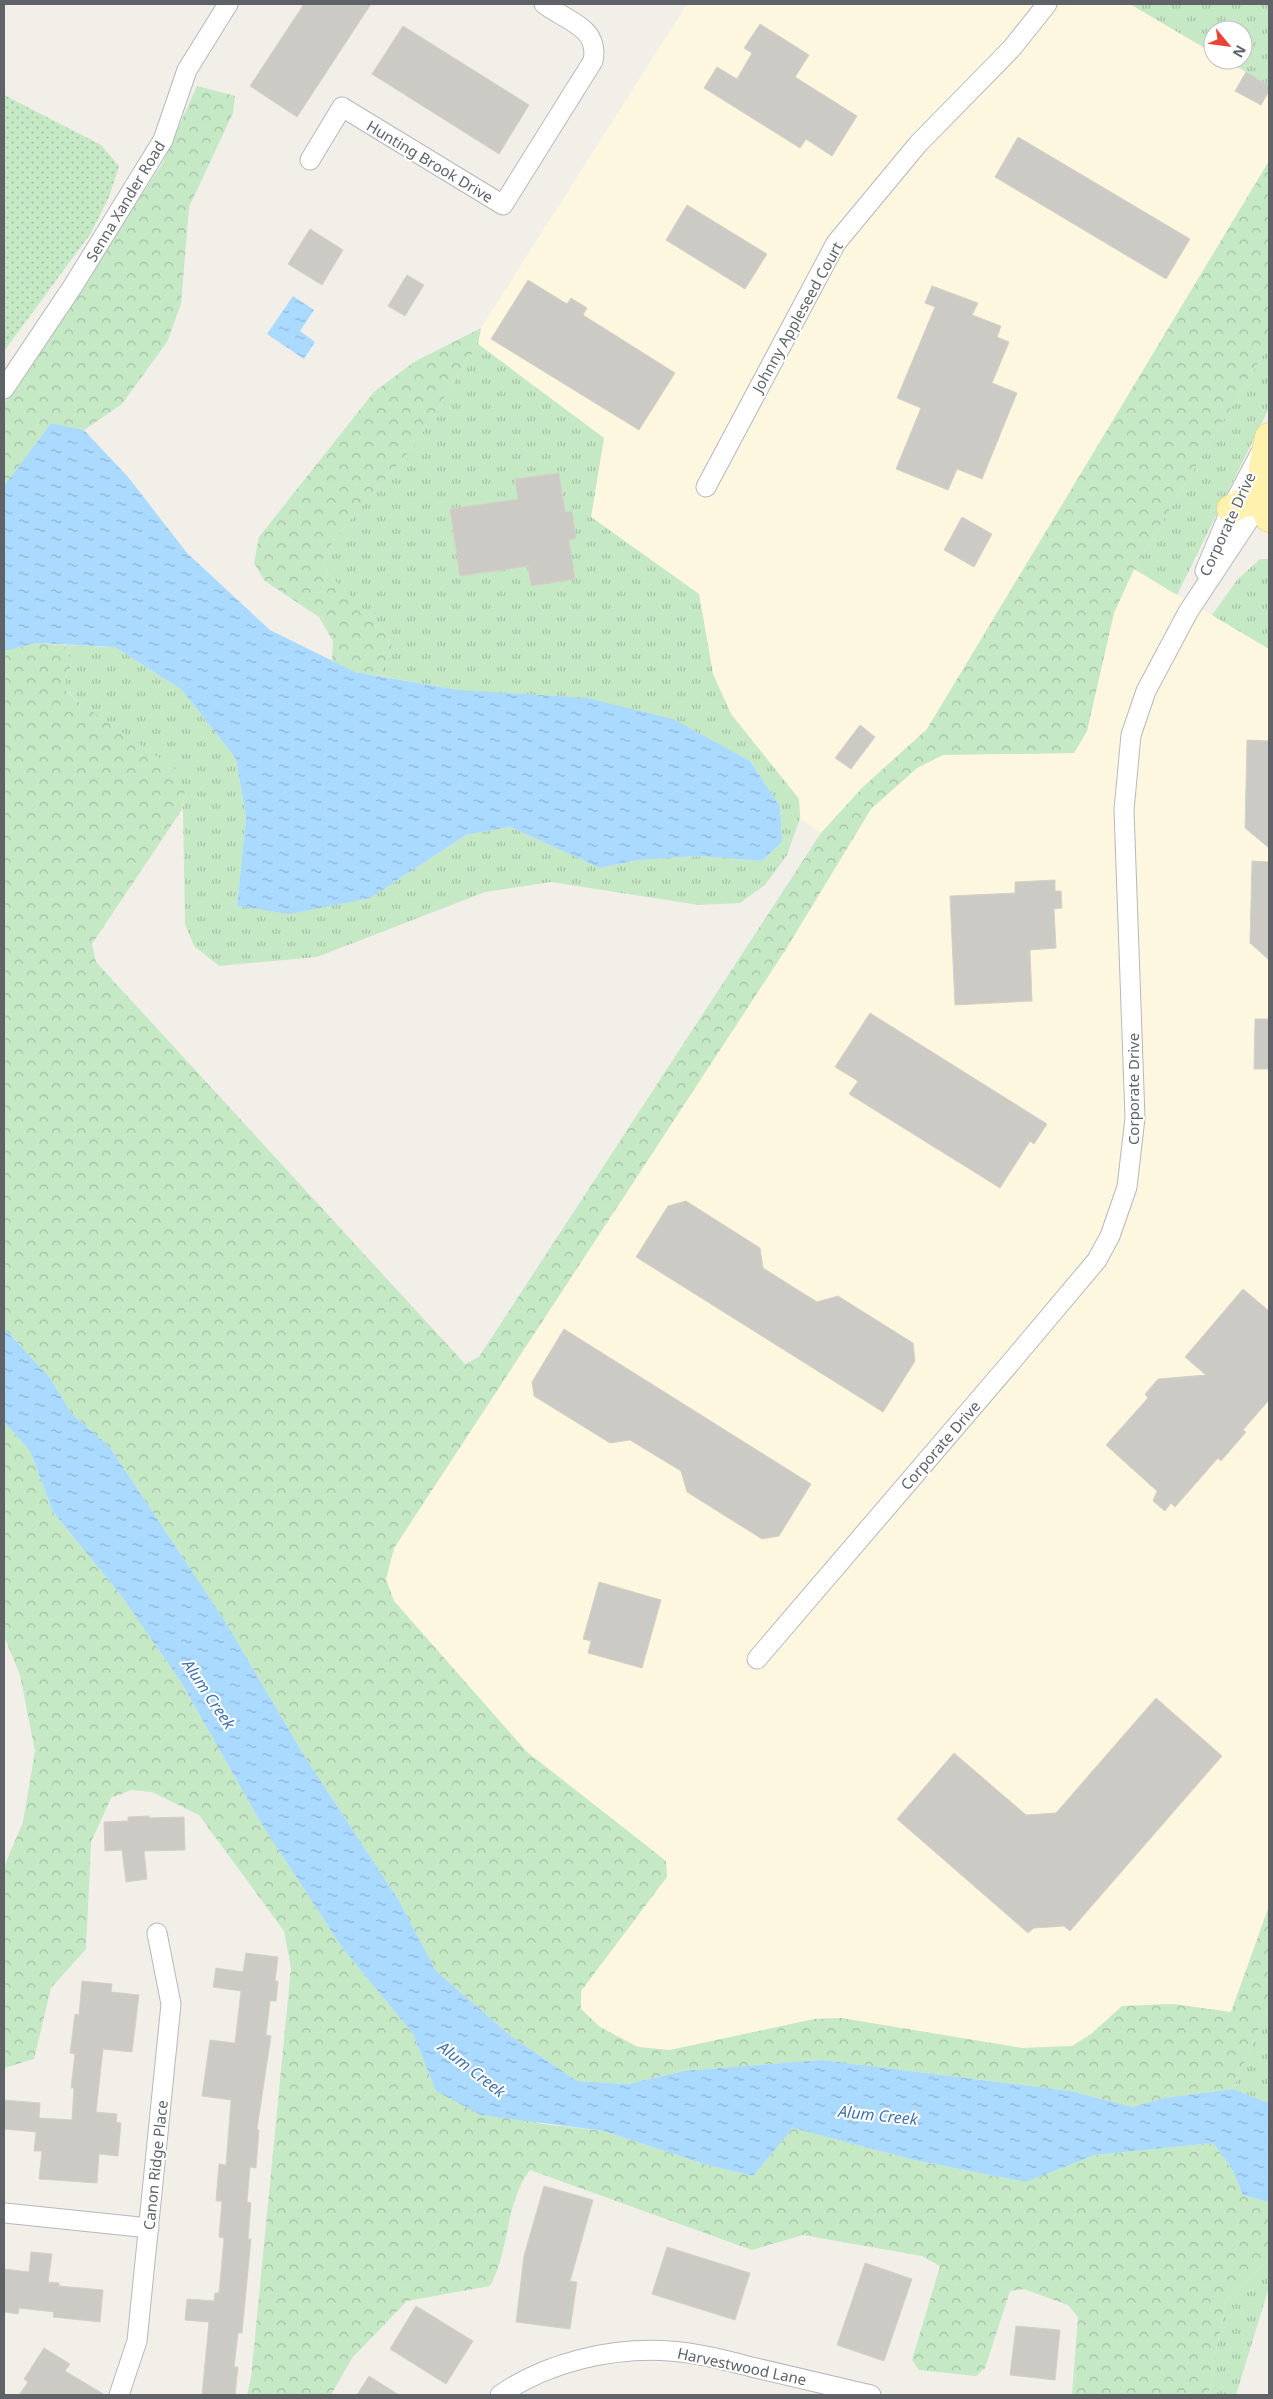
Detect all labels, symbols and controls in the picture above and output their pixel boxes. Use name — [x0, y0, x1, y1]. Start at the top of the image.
north arrow — [1203, 20, 1253, 70]
text: N — [1229, 42, 1251, 61]
street label: Hunting Brook Drive — [363, 115, 497, 207]
street label: Senna Xander Road — [81, 137, 169, 265]
street label: Johnny Appleseed Court — [746, 237, 847, 398]
street label: Corporate Drive — [1194, 469, 1260, 579]
street label: Corporate Drive — [1123, 1033, 1143, 1145]
street label: Corporate Drive — [896, 1396, 984, 1494]
water label: Alum Creek — [177, 1654, 241, 1734]
water label: Alum Creek — [433, 2035, 511, 2103]
street label: Canon Ridge Place — [138, 2099, 172, 2231]
water label: Alum Creek — [836, 2100, 920, 2130]
street label: Harvestwood Lane — [676, 2343, 808, 2389]

